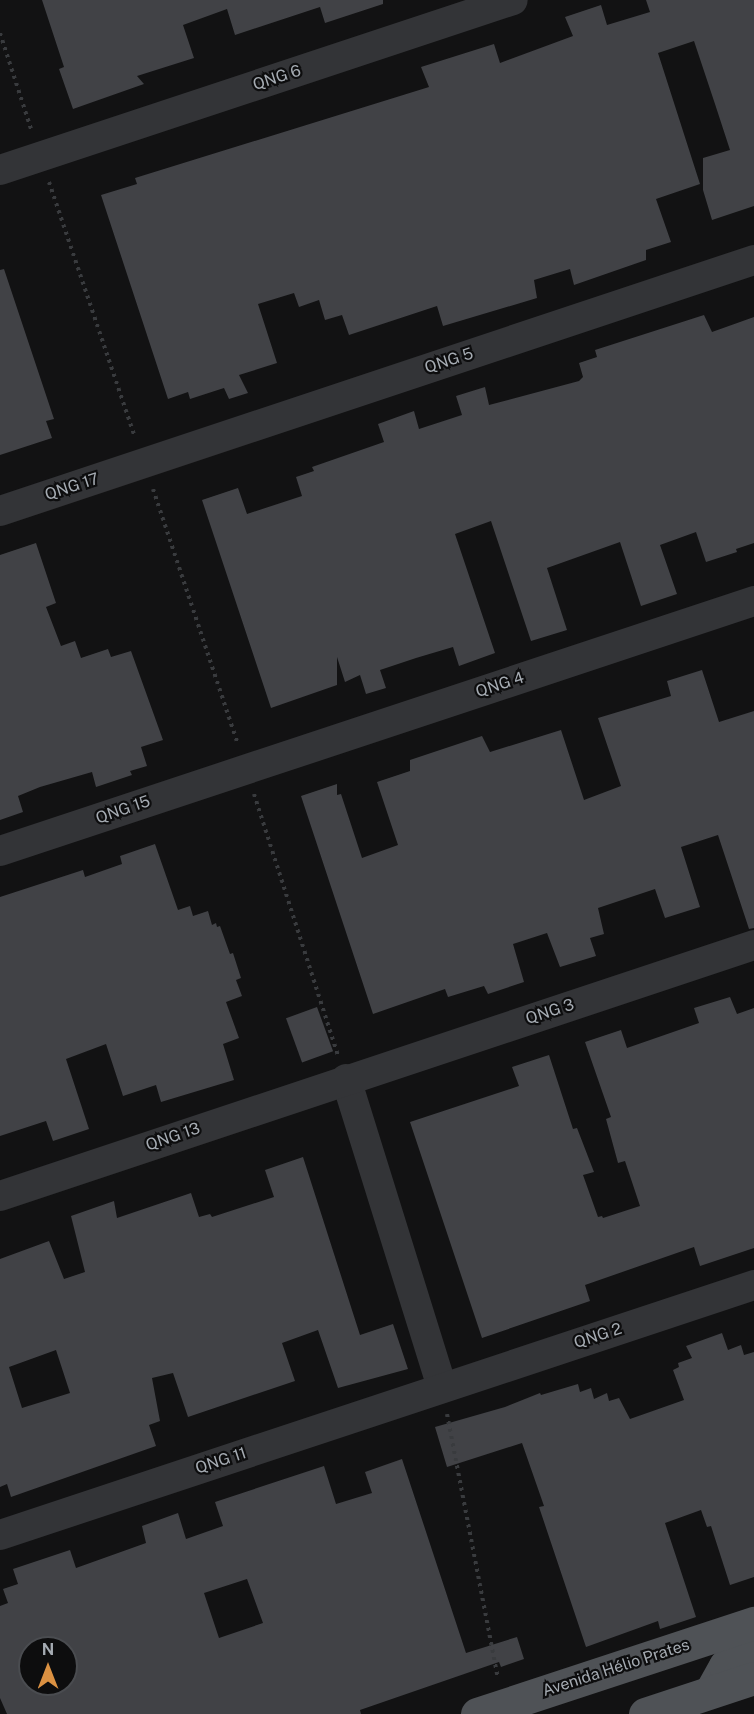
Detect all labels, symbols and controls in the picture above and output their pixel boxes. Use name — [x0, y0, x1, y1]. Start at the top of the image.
street label: QNG 6 — [250, 61, 304, 95]
street label: QNG 5 — [422, 344, 476, 378]
street label: QNG 17 — [43, 469, 101, 505]
street label: QNG 4 — [473, 668, 527, 702]
street label: QNG 15 — [93, 792, 153, 828]
street label: QNG 3 — [523, 995, 577, 1029]
street label: QNG 13 — [143, 1119, 203, 1155]
street label: QNG 2 — [572, 1319, 624, 1353]
street label: QNG 11 — [193, 1444, 249, 1478]
street label: Avenida Hélio Prates — [540, 1635, 692, 1701]
north arrow — [18, 1636, 78, 1696]
text: N — [42, 1640, 54, 1659]

